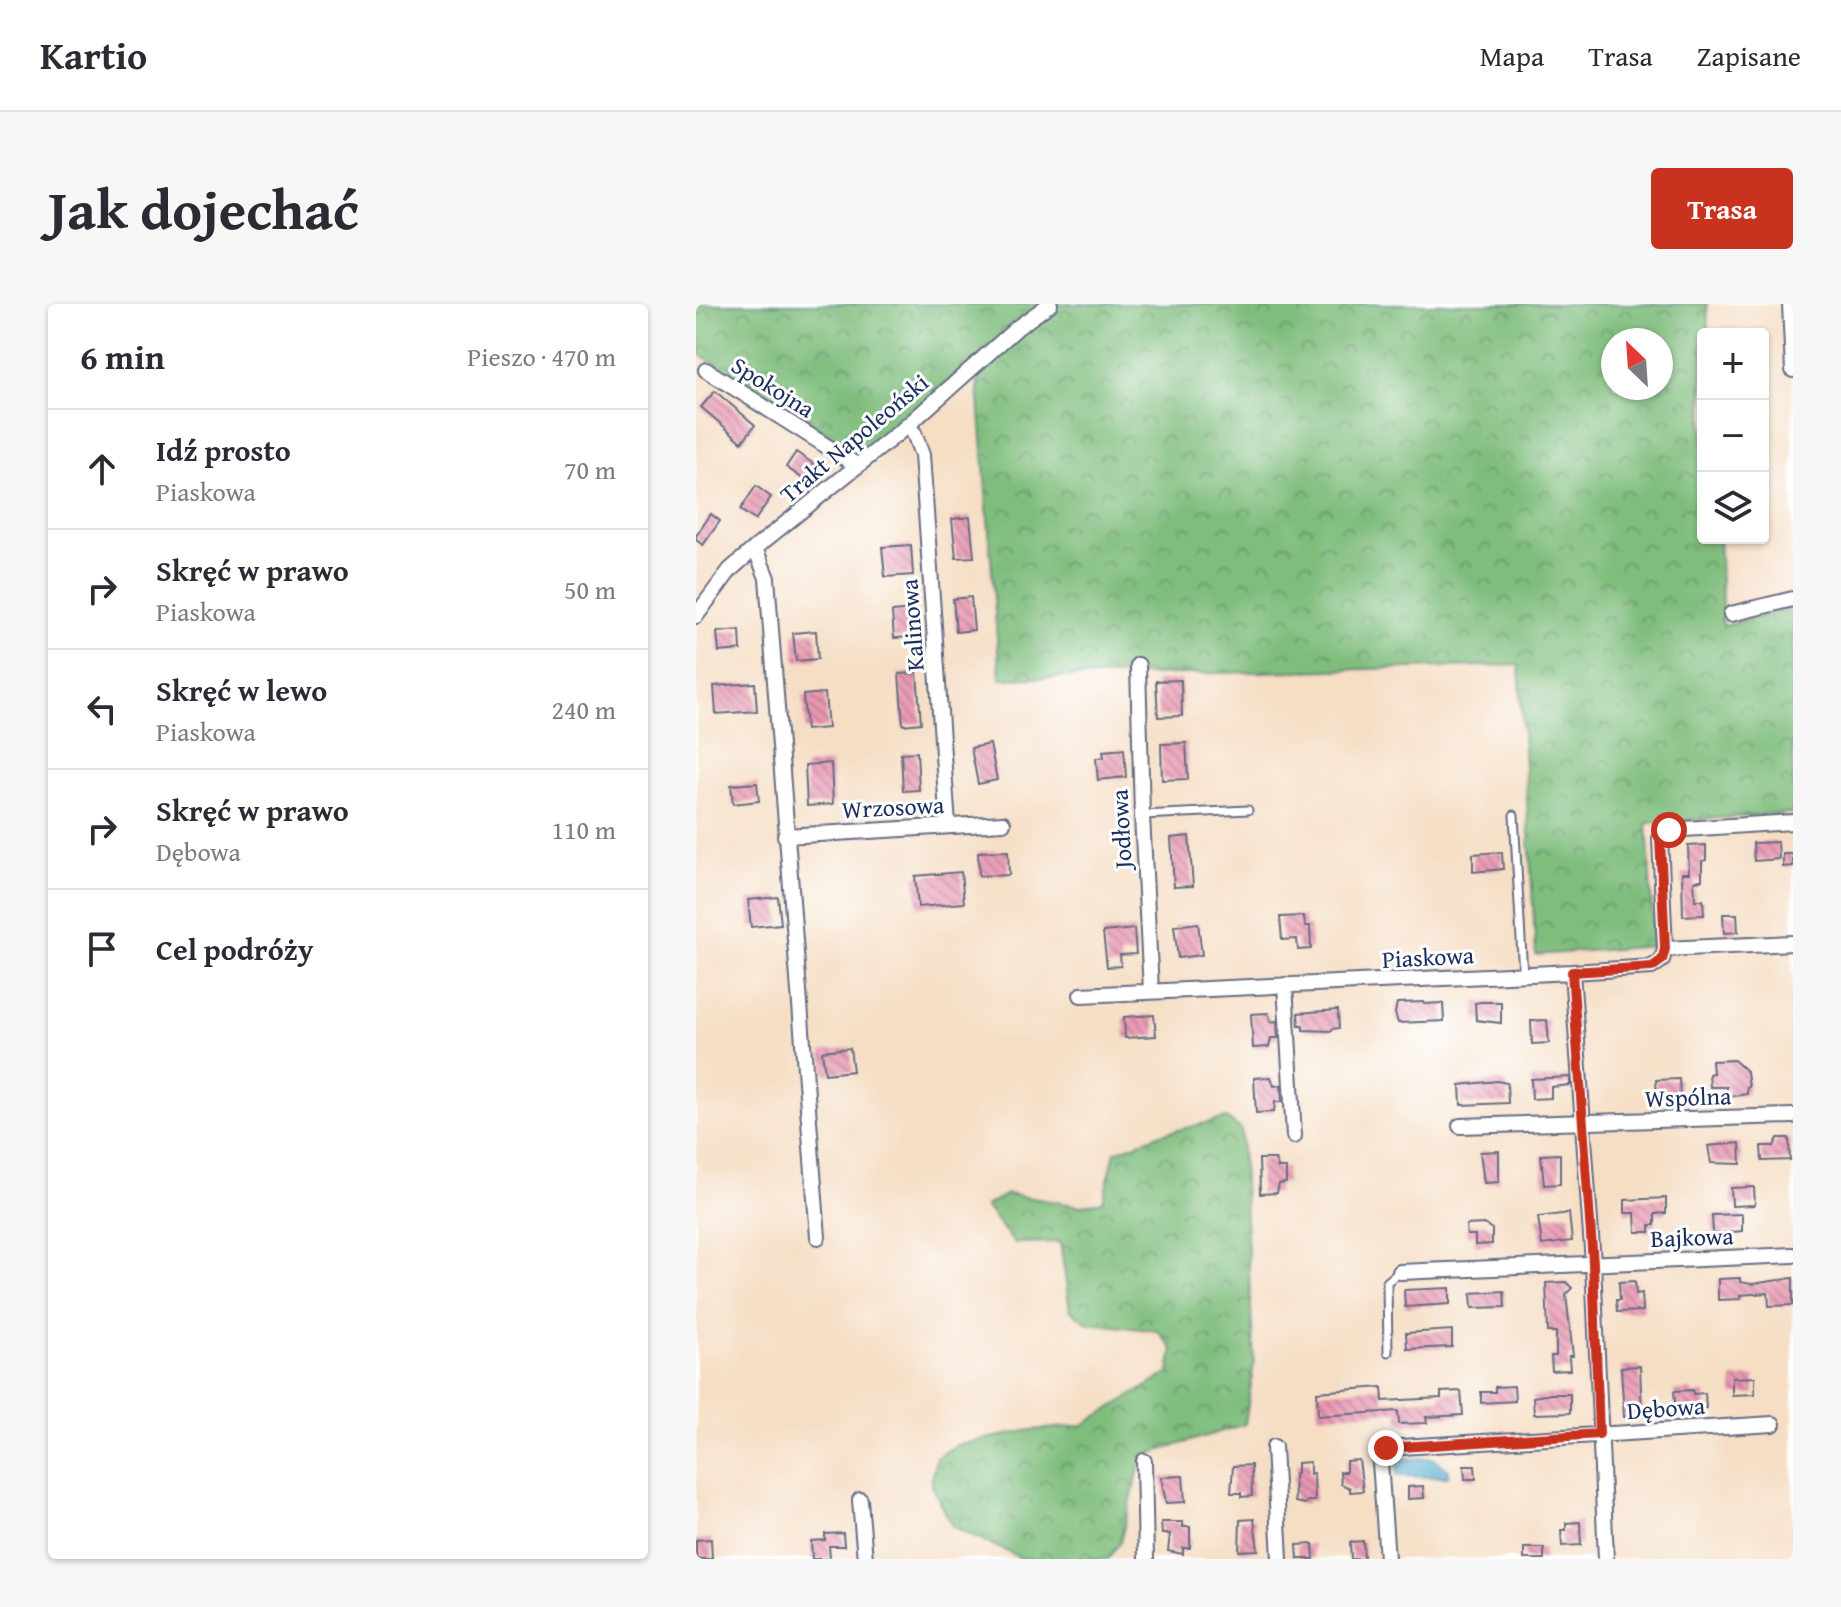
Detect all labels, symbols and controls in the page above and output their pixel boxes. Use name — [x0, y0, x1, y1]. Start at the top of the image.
text: Kartio — [40, 27, 147, 83]
text: Mapa — [1480, 35, 1544, 76]
text: Trasa — [1588, 35, 1653, 76]
text: Zapisane — [1697, 35, 1801, 76]
text: Jak dojechać — [48, 167, 359, 250]
button: Trasa — [1651, 168, 1793, 249]
north arrow — [1601, 328, 1673, 400]
map controls — [1697, 328, 1769, 544]
button: + — [1697, 328, 1769, 400]
text: 6 min — [80, 332, 165, 381]
text: Pieszo · 470 m — [467, 337, 616, 376]
street label: Spokojna — [725, 348, 822, 427]
street label: Trakt Napoleoński — [772, 365, 936, 511]
button: − — [1697, 400, 1769, 472]
text: Idź prosto — [156, 428, 291, 472]
icon: ahead — [80, 447, 124, 491]
text: 70 m — [564, 450, 616, 489]
text: Piaskowa — [156, 472, 256, 511]
button: layers — [1697, 472, 1769, 544]
text: Skręć w prawo — [156, 548, 349, 592]
icon: right — [80, 567, 124, 611]
text: 50 m — [564, 570, 616, 609]
street label: Kalinowa — [891, 577, 933, 672]
text: Piaskowa — [156, 592, 256, 631]
text: Skręć w lewo — [156, 668, 327, 712]
icon: left — [80, 687, 124, 731]
text: 240 m — [551, 690, 616, 729]
text: Piaskowa — [156, 712, 256, 751]
street label: Wrzosowa — [841, 787, 946, 827]
text: Skręć w prawo — [156, 788, 349, 832]
street label: Jodłowa — [1101, 788, 1141, 873]
icon: right — [80, 807, 124, 851]
text: 110 m — [551, 810, 616, 849]
route start — [1651, 812, 1687, 848]
text: Dębowa — [156, 832, 241, 871]
icon: arrive — [80, 927, 124, 971]
text: Cel podróży — [156, 927, 313, 971]
street label: Piaskowa — [1381, 937, 1476, 977]
street label: Wspólna — [1644, 1078, 1733, 1116]
street label: Bajkowa — [1650, 1218, 1735, 1256]
street label: Dębowa — [1626, 1388, 1707, 1428]
route end — [1368, 1430, 1404, 1466]

